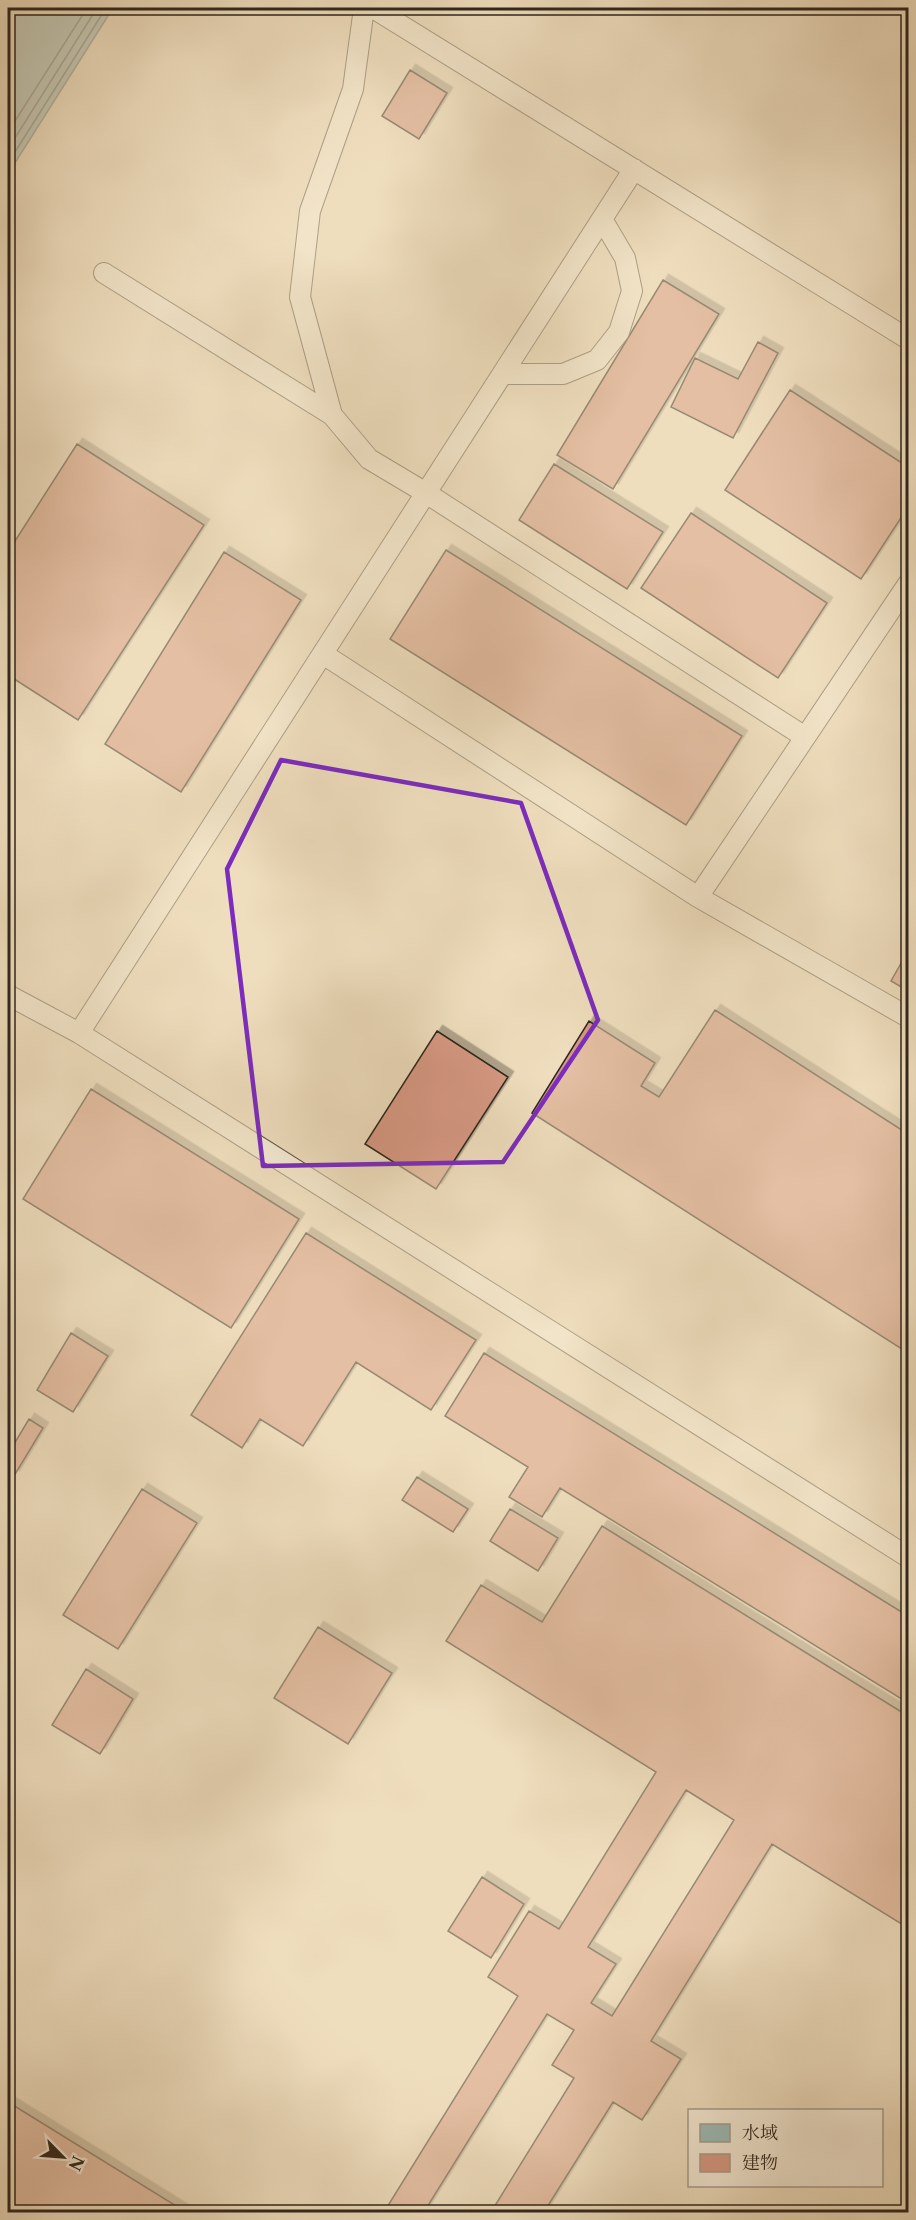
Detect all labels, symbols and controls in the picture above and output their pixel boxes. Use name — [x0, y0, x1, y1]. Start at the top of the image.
legend — [688, 2109, 883, 2187]
text: 水域 — [742, 2122, 778, 2144]
north arrow — [33, 2127, 93, 2187]
text: 建物 — [742, 2152, 778, 2174]
text: N — [65, 2153, 89, 2174]

